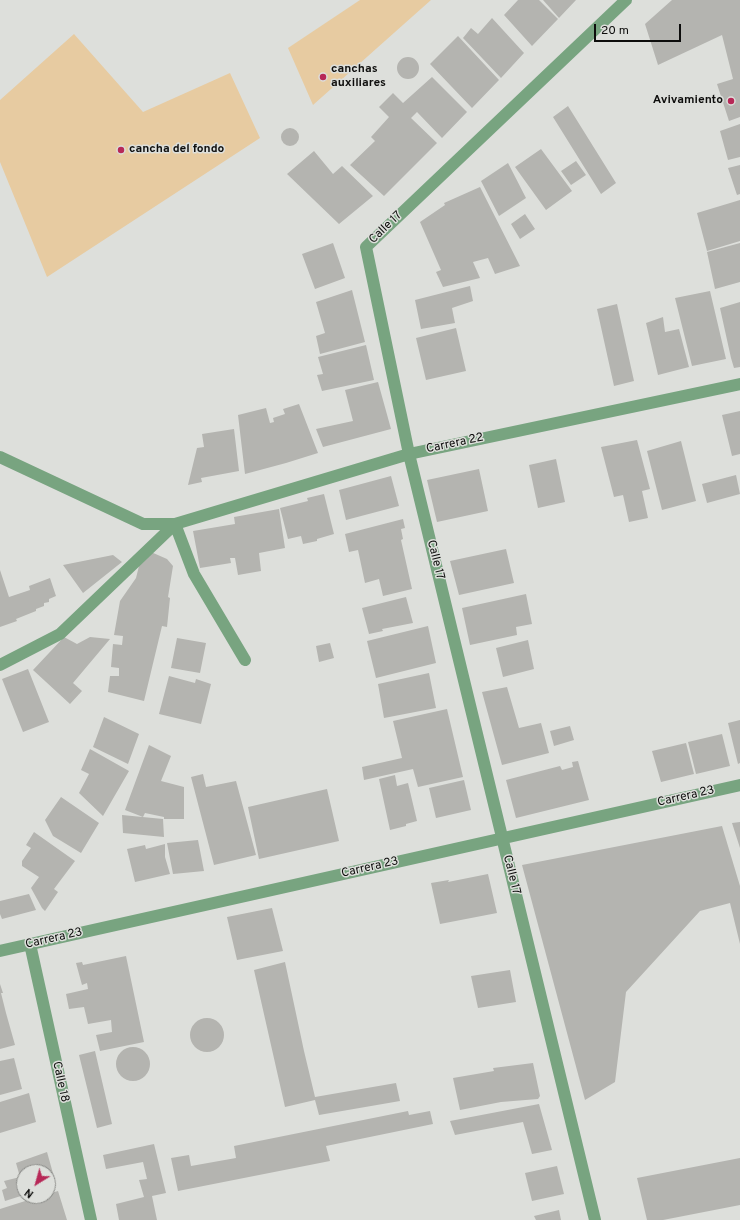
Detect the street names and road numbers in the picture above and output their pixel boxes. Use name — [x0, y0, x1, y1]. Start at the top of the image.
street label: Calle 17 — [366, 209, 406, 247]
street label: Carrera 22 — [425, 431, 485, 457]
street label: Calle 17 — [423, 539, 447, 581]
street label: Carrera 23 — [656, 783, 716, 811]
street label: Carrera 23 — [340, 854, 400, 882]
street label: Calle 17 — [499, 854, 523, 896]
street label: Carrera 23 — [24, 925, 84, 953]
street label: Calle 18 — [49, 1060, 71, 1104]

